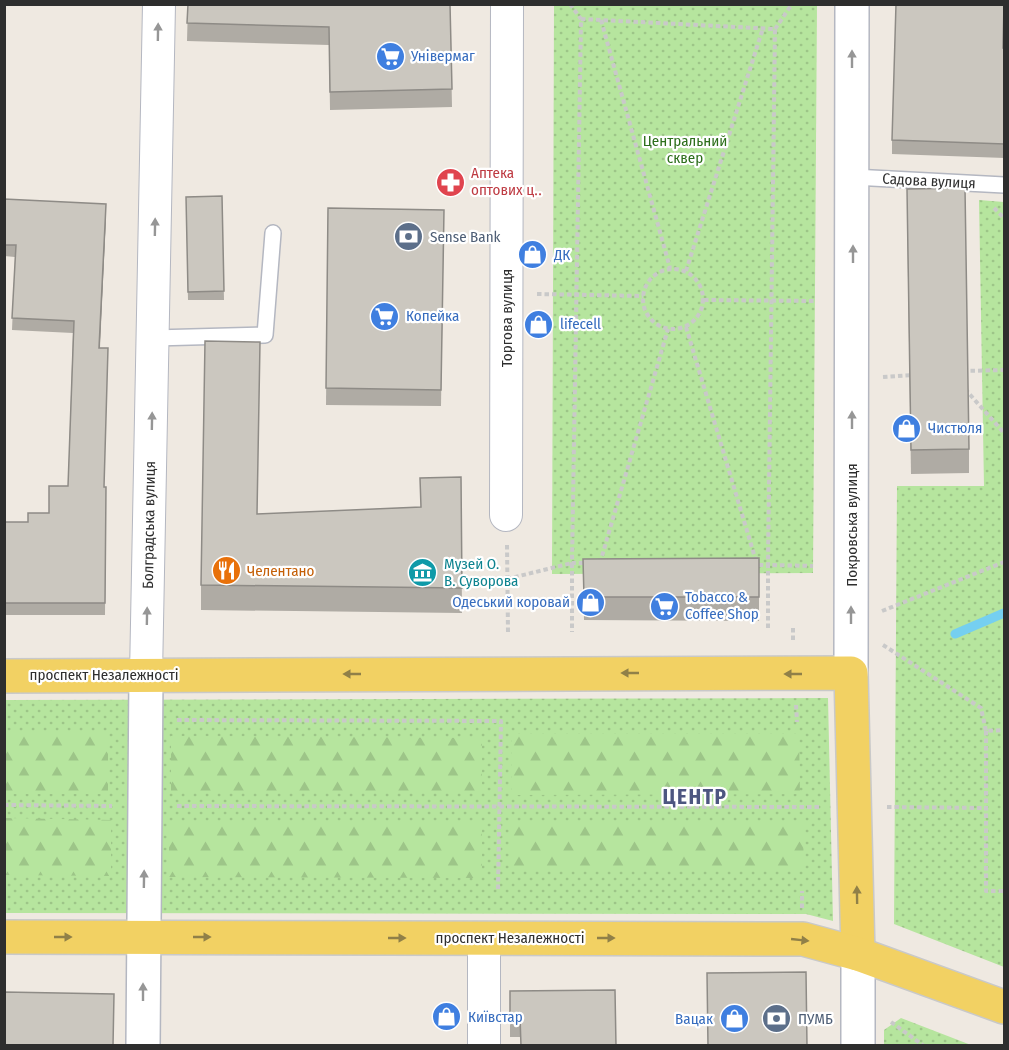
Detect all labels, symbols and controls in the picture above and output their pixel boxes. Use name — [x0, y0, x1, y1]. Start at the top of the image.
one-way arrow — [153, 22, 163, 41]
supermarket icon: Універмаг — [374, 40, 406, 72]
place label: Універмаг — [410, 47, 475, 65]
one-way arrow — [847, 50, 857, 69]
park label: Центральний сквер — [643, 132, 727, 167]
place label: Аптека оптових ц‥ — [471, 164, 542, 199]
pharmacy icon: Аптека оптових ц‥ — [434, 166, 466, 198]
street label: Садова вулиця — [882, 170, 976, 192]
one-way arrow — [150, 217, 160, 236]
bank icon: Sense Bank — [393, 221, 425, 253]
place label: Sense Bank — [430, 228, 501, 246]
shop icon: ДК — [517, 239, 549, 271]
one-way arrow — [848, 245, 858, 264]
place label: ДК — [553, 246, 570, 264]
street label: Торгова вулиця — [498, 269, 516, 367]
supermarket icon: Копейка — [369, 300, 401, 332]
place label: Копейка — [406, 307, 459, 325]
shop icon: lifecell — [523, 308, 555, 340]
place label: lifecell — [560, 315, 601, 333]
one-way arrow — [847, 410, 857, 429]
one-way arrow — [147, 412, 156, 431]
shop icon: Чистюля — [891, 412, 923, 444]
place label: Чистюля — [928, 419, 982, 437]
street label: Болградська вулиця — [139, 461, 159, 589]
street label: Покровська вулиця — [843, 463, 861, 587]
restaurant icon: Челентано — [210, 555, 242, 587]
place label: Музей О. В. Суворова — [444, 555, 518, 590]
museum icon: Музей О. В. Суворова — [407, 557, 439, 589]
place label: Челентано — [247, 562, 315, 580]
shop icon: Одеський коровай — [575, 586, 607, 618]
place label: Tobacco & Coffee Shop — [685, 588, 759, 623]
supermarket icon: Tobacco & Coffee Shop — [648, 590, 680, 622]
place label: Одеський коровай — [452, 593, 570, 611]
one-way arrow — [846, 605, 856, 624]
one-way arrow — [142, 607, 151, 626]
street label: проспект Незалежності — [30, 666, 179, 684]
one-way arrow — [621, 668, 640, 678]
one-way arrow — [342, 669, 361, 679]
one-way arrow — [783, 669, 802, 679]
district label: ЦЕНТР — [663, 784, 727, 810]
one-way arrow — [140, 870, 149, 889]
one-way arrow — [852, 886, 861, 905]
street label: проспект Незалежності — [436, 929, 585, 947]
one-way arrow — [53, 932, 72, 942]
one-way arrow — [193, 932, 212, 942]
one-way arrow — [388, 933, 407, 943]
one-way arrow — [596, 933, 615, 943]
one-way arrow — [791, 935, 810, 945]
one-way arrow — [138, 982, 148, 1001]
shop icon: Київстар — [431, 1001, 463, 1033]
shop icon: Вацак — [718, 1003, 750, 1035]
bank icon: ПУМБ — [761, 1003, 793, 1035]
place label: Київстар — [468, 1008, 523, 1026]
place label: Вацак — [675, 1010, 713, 1028]
place label: ПУМБ — [798, 1010, 833, 1028]

